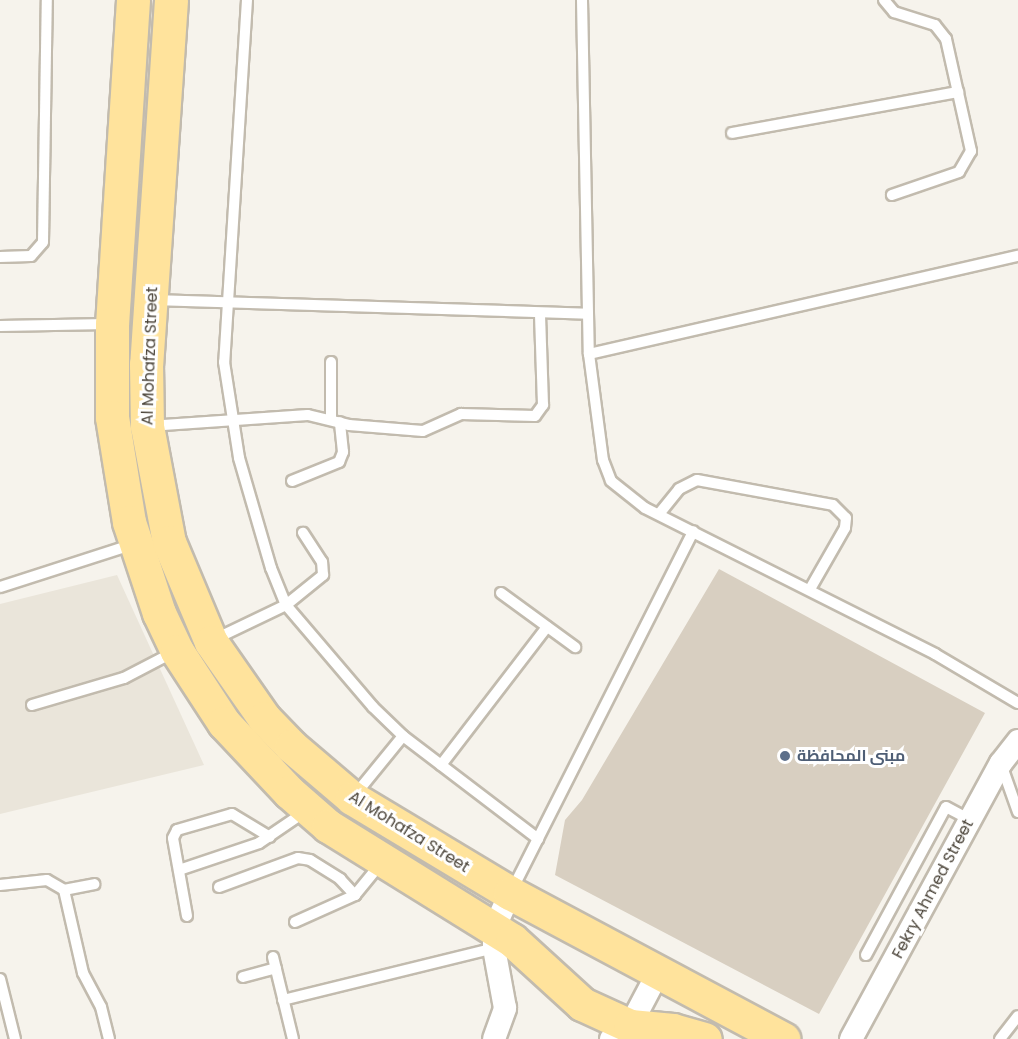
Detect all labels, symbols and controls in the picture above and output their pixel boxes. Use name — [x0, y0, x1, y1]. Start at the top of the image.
street label: Al Mohafza Street — [138, 286, 162, 426]
place label: مبنى المحافظة — [797, 746, 905, 766]
marker: مبنى المحافظة — [778, 749, 792, 763]
street label: Al Mohafza Street — [345, 787, 473, 877]
street label: Fekry Ahmed Street — [888, 816, 978, 962]

